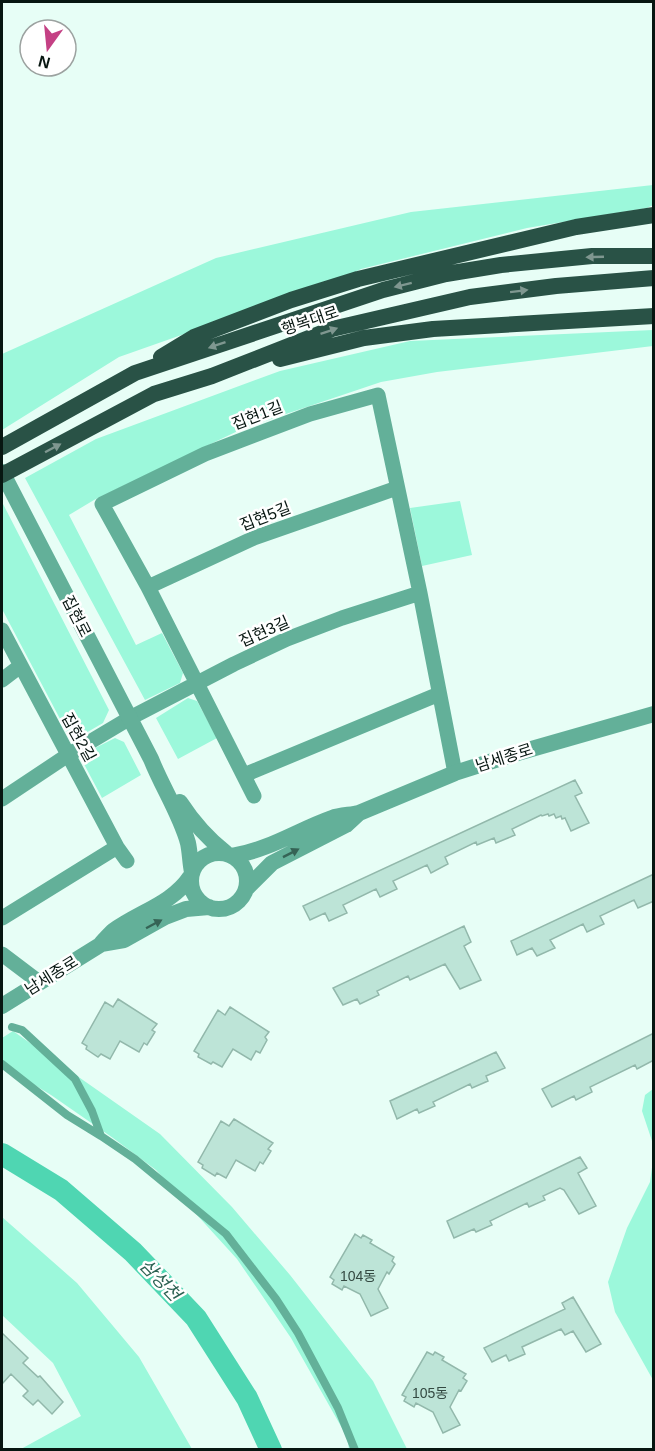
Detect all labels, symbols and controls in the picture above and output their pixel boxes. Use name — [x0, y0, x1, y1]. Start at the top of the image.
north arrow — [18, 18, 78, 78]
text: N — [36, 52, 52, 72]
one-way arrow — [586, 252, 605, 261]
one-way arrow — [393, 280, 412, 290]
one-way arrow — [510, 286, 529, 295]
street label: 행복대로 — [280, 303, 341, 338]
one-way arrow — [320, 325, 338, 335]
one-way arrow — [208, 341, 226, 351]
street label: 집현1길 — [229, 398, 285, 433]
one-way arrow — [45, 443, 62, 453]
street label: 집현5길 — [237, 499, 293, 534]
street label: 집현로 — [59, 593, 94, 640]
street label: 집현3길 — [237, 613, 292, 650]
street label: 집현2길 — [58, 710, 99, 765]
street label: 남세종로 — [474, 740, 535, 775]
one-way arrow — [282, 849, 300, 859]
one-way arrow — [146, 919, 163, 929]
street label: 남세종로 — [22, 952, 81, 998]
water label: 삼성천 — [136, 1255, 186, 1307]
house number: 104동 — [340, 1268, 376, 1284]
house number: 105동 — [412, 1385, 448, 1401]

